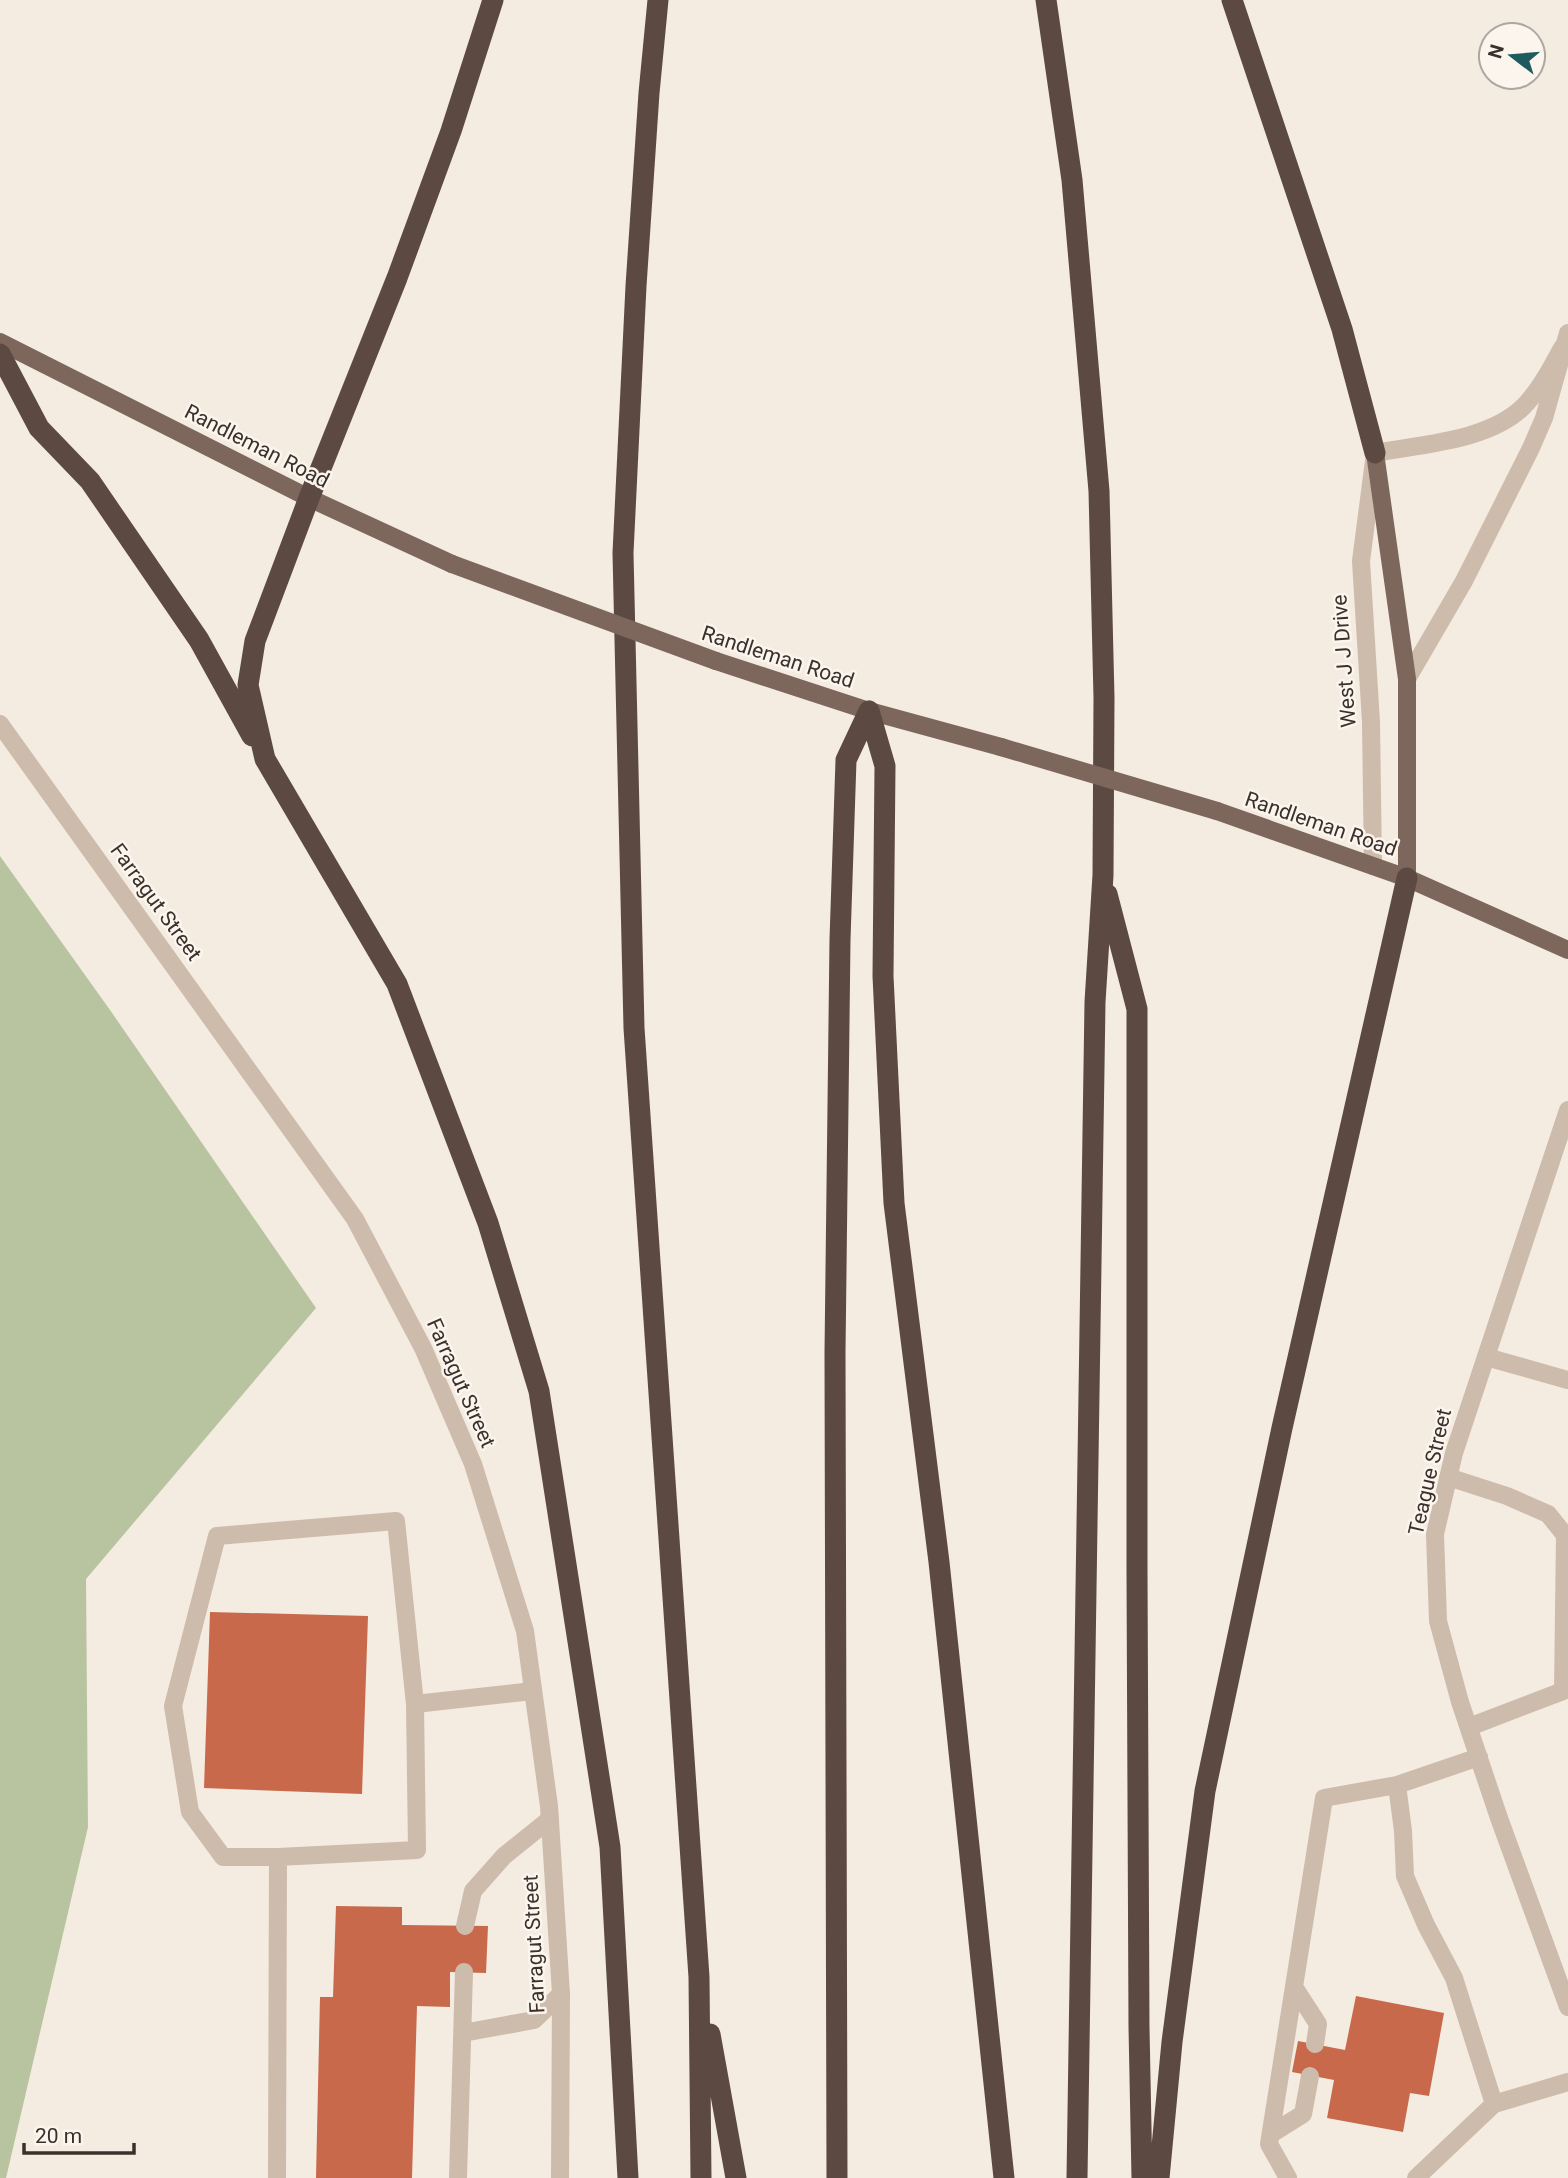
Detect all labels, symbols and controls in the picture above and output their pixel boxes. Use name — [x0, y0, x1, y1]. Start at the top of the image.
north arrow — [1477, 21, 1547, 91]
text: N — [1483, 42, 1509, 61]
street label: Randleman Road — [181, 399, 333, 493]
street label: West J J Drive — [1327, 594, 1361, 728]
street label: Randleman Road — [699, 621, 857, 693]
street label: Randleman Road — [1242, 787, 1400, 861]
street label: Farragut Street — [106, 839, 207, 965]
street label: Farragut Street — [422, 1315, 500, 1451]
street label: Teague Street — [1404, 1406, 1456, 1538]
street label: Farragut Street — [518, 1874, 550, 2014]
scale bar — [24, 2112, 135, 2156]
text: 20 m — [35, 2124, 82, 2148]

